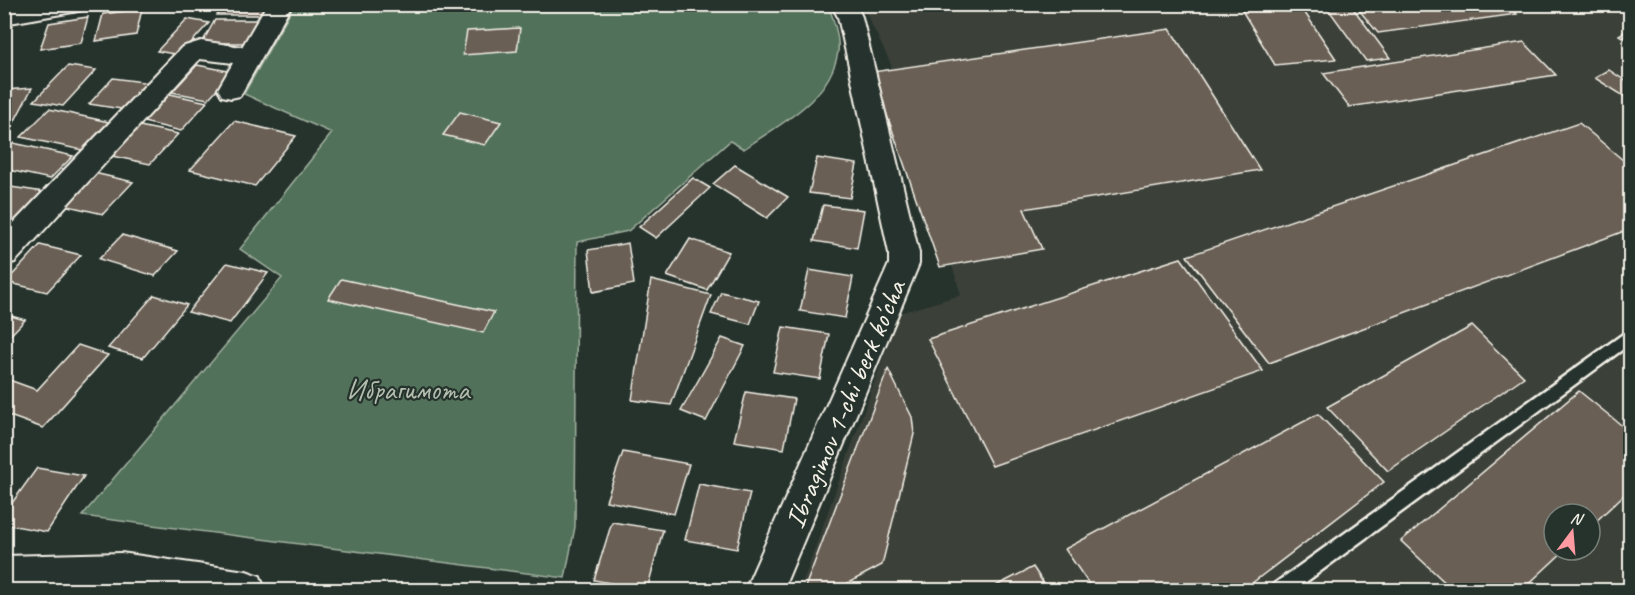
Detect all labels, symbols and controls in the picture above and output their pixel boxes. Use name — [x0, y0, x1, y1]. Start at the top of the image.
street label: Ibragimov 1-chi berk ko'cha — [777, 273, 914, 533]
park label: Ибрагимота — [347, 372, 471, 407]
north arrow — [1542, 502, 1602, 562]
text: N — [1568, 508, 1586, 530]

